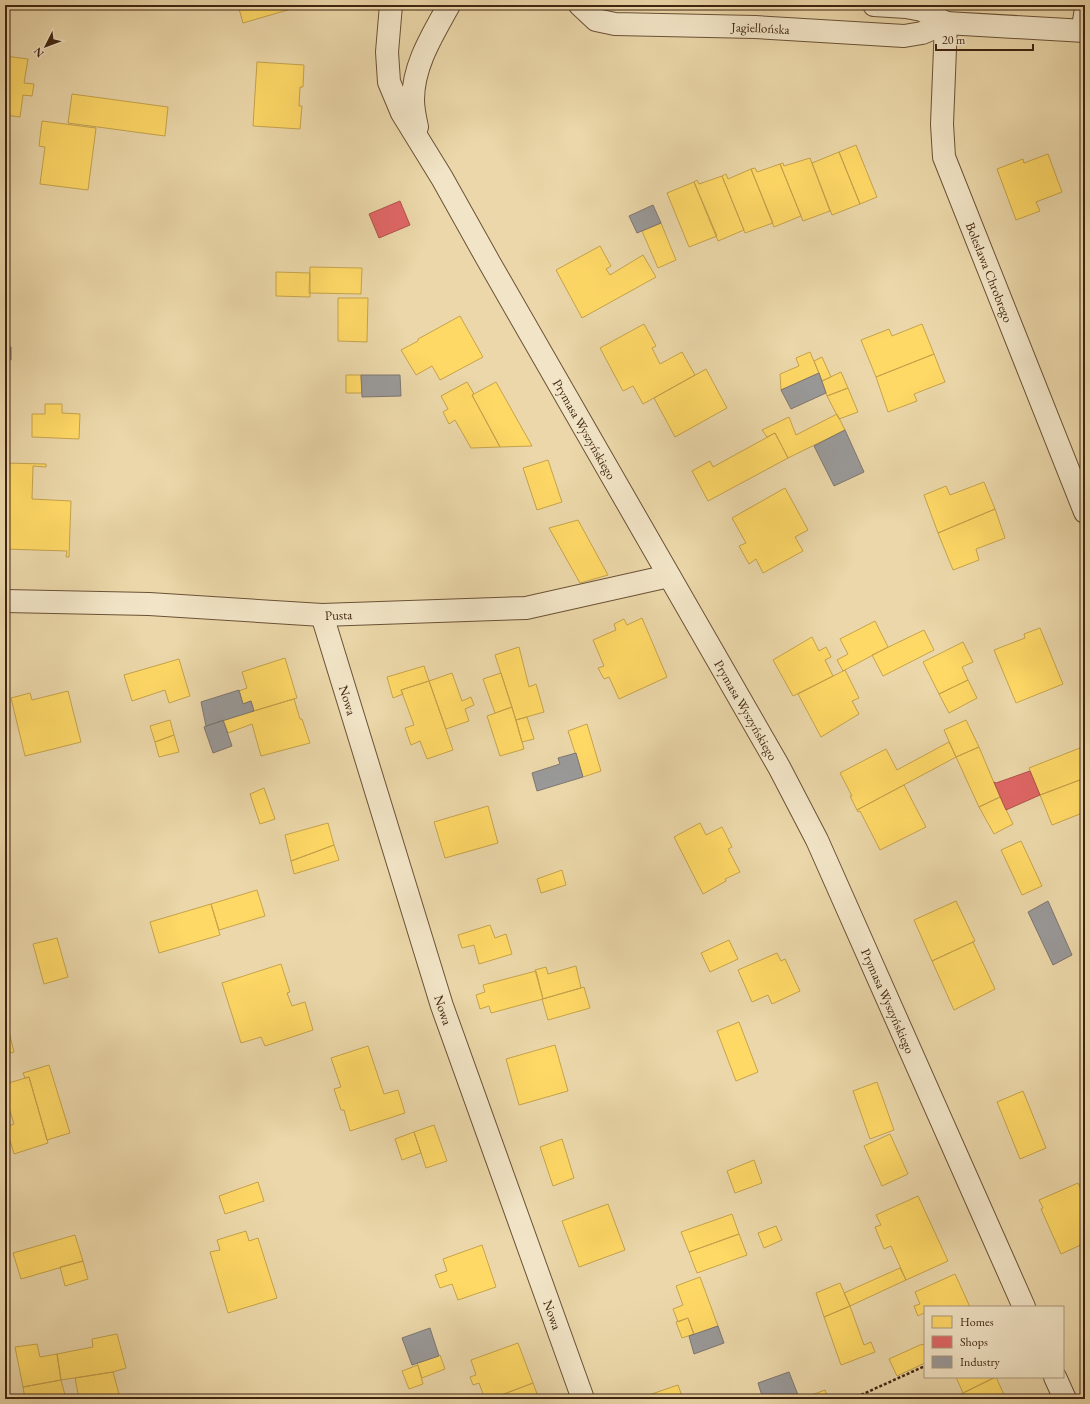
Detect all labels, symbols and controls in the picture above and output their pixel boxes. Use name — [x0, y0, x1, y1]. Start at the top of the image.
street label: Jagiellońska — [730, 18, 791, 38]
north arrow — [26, 26, 66, 66]
scale bar — [936, 26, 1033, 52]
text: 20 m — [942, 32, 966, 48]
text: N — [30, 45, 47, 61]
street label: Bolesława Chrobrego — [962, 220, 1017, 325]
street label: Prymasa Wyszyńskiego — [549, 376, 620, 482]
street label: Pusta — [325, 605, 353, 623]
street label: Prymasa Wyszyńskiego — [711, 657, 782, 763]
street label: Nowa — [336, 683, 361, 718]
street label: Prymasa Wyszyńskiego — [858, 946, 919, 1056]
street label: Nowa — [431, 993, 457, 1028]
street label: Nowa — [540, 1298, 566, 1333]
legend — [924, 1306, 1064, 1378]
text: Homes — [960, 1314, 994, 1330]
text: Shops — [960, 1334, 988, 1350]
text: Industry — [960, 1354, 1000, 1370]

